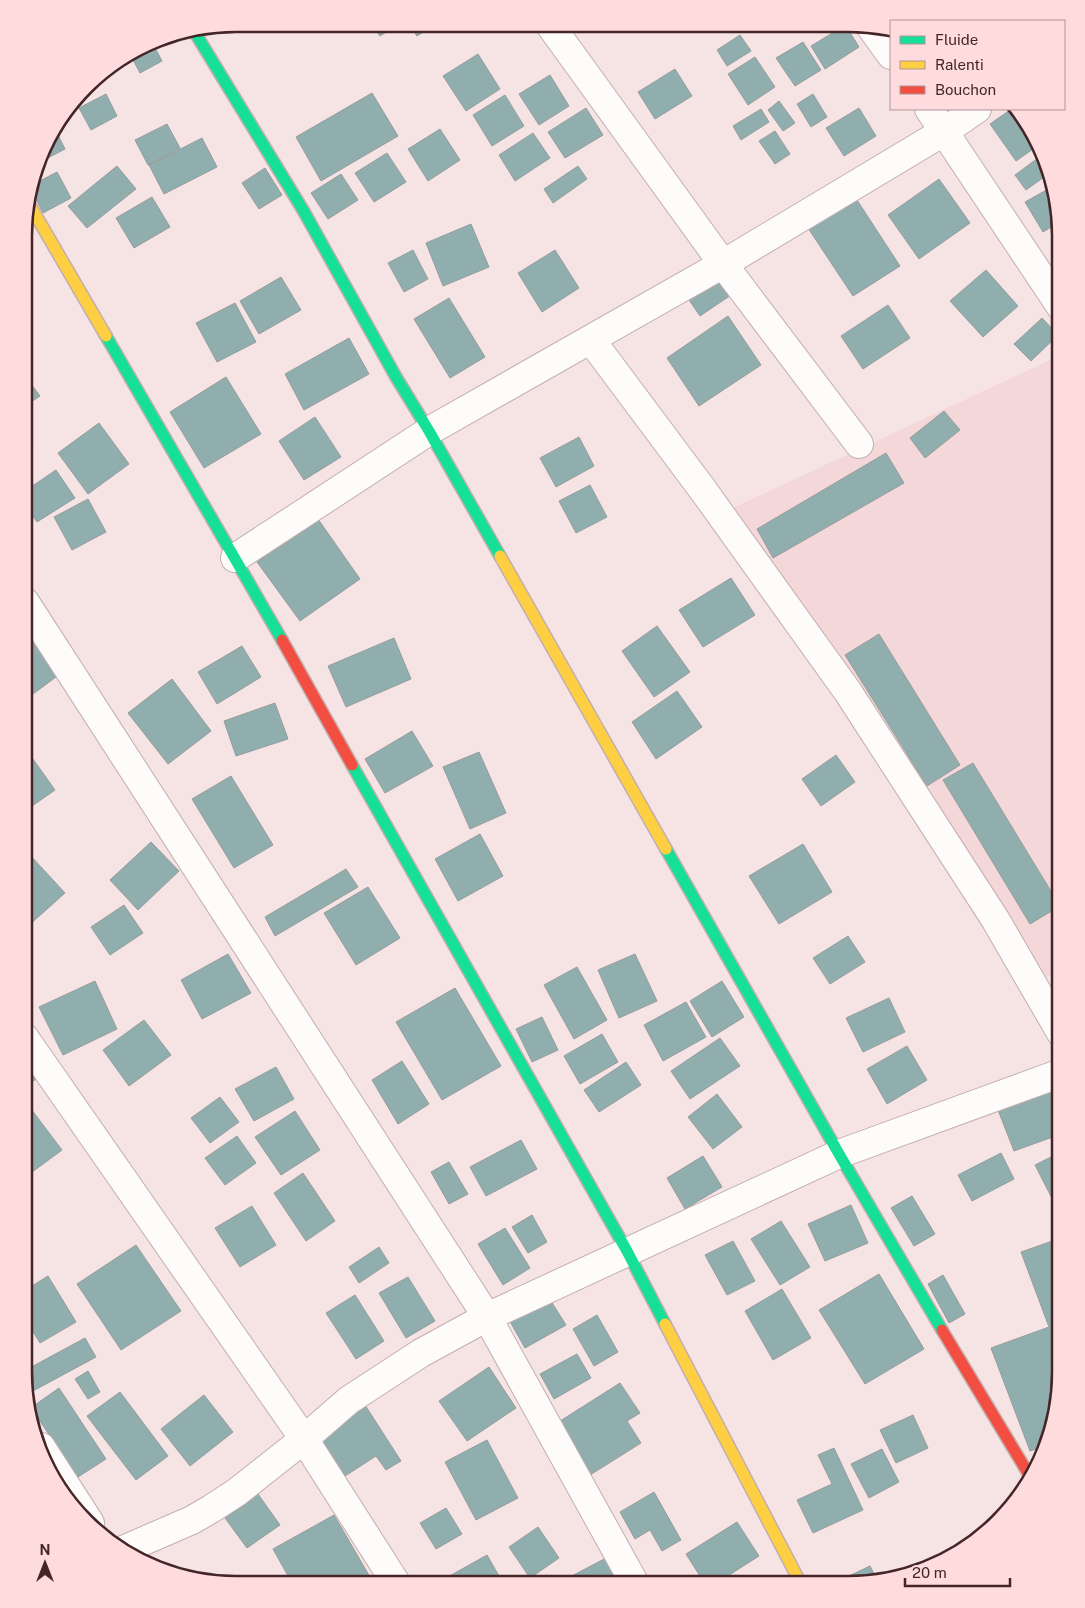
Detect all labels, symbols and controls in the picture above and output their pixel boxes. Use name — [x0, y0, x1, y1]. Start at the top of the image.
legend — [890, 20, 1065, 110]
text: Fluide — [935, 31, 978, 48]
text: Ralenti — [935, 56, 984, 73]
text: Bouchon — [935, 81, 996, 98]
north arrow — [20, 1538, 70, 1588]
text: N — [40, 1542, 50, 1558]
scale bar — [905, 1556, 1010, 1588]
text: 20 m — [912, 1564, 947, 1581]

